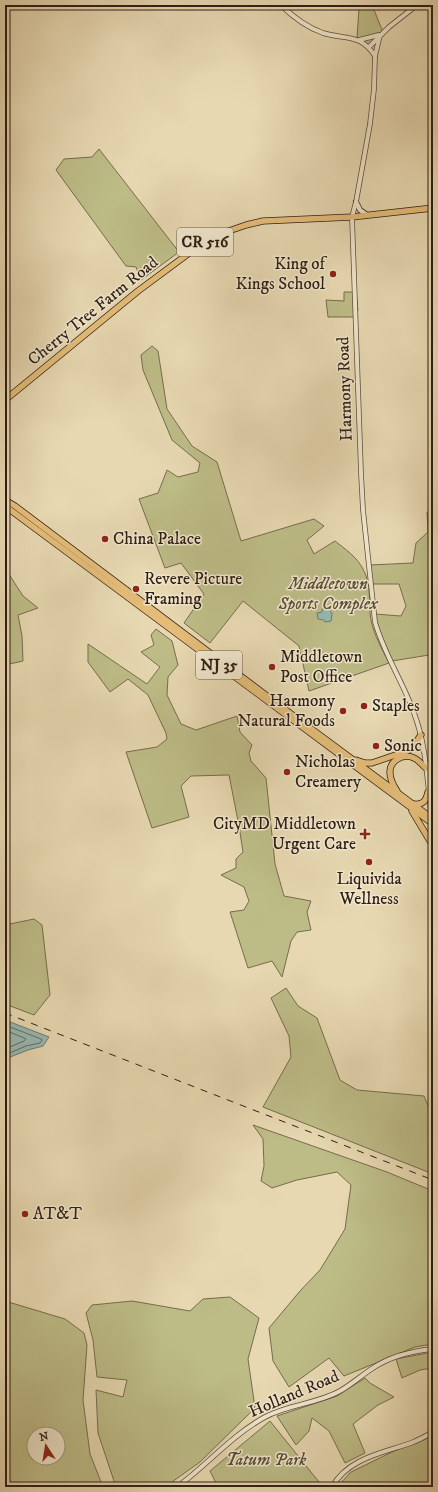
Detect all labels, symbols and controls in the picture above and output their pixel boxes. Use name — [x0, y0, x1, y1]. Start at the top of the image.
road number: CR 516 — [177, 228, 233, 256]
street label: Cherry Tree Farm Road — [23, 251, 163, 370]
place label: King of Kings School — [236, 253, 328, 295]
marker: King of Kings School — [328, 269, 338, 279]
street label: Harmony Road — [332, 336, 358, 442]
place label: China Palace — [113, 528, 201, 550]
marker: China Palace — [100, 534, 110, 544]
place label: Revere Picture Framing — [144, 568, 242, 610]
park label: Middletown Sports Complex — [277, 573, 379, 615]
marker: Revere Picture Framing — [131, 584, 141, 594]
place label: Middletown Post Office — [280, 646, 363, 688]
road number: NJ 35 — [196, 651, 242, 679]
marker: Middletown Post Office — [267, 662, 277, 672]
place label: Harmony Natural Foods — [238, 690, 336, 732]
place label: Staples — [372, 695, 420, 717]
marker: Staples — [359, 701, 369, 711]
marker: Harmony Natural Foods — [338, 706, 348, 716]
place label: Sonic — [384, 735, 422, 757]
marker: Sonic — [371, 741, 381, 751]
place label: Nicholas Creamery — [295, 751, 362, 793]
marker: Nicholas Creamery — [282, 767, 292, 777]
place label: CityMD Middletown Urgent Care — [213, 813, 356, 855]
marker: CityMD Middletown Urgent Care — [359, 828, 371, 840]
marker: Liquivida Wellness — [364, 857, 374, 867]
place label: Liquivida Wellness — [336, 868, 402, 910]
place label: AT&T — [33, 1203, 82, 1225]
marker: AT&T — [20, 1209, 30, 1219]
street label: Holland Road — [246, 1365, 343, 1423]
north arrow — [26, 1426, 66, 1466]
text: N — [38, 1429, 50, 1445]
park label: Tatum Park — [226, 1449, 307, 1471]

